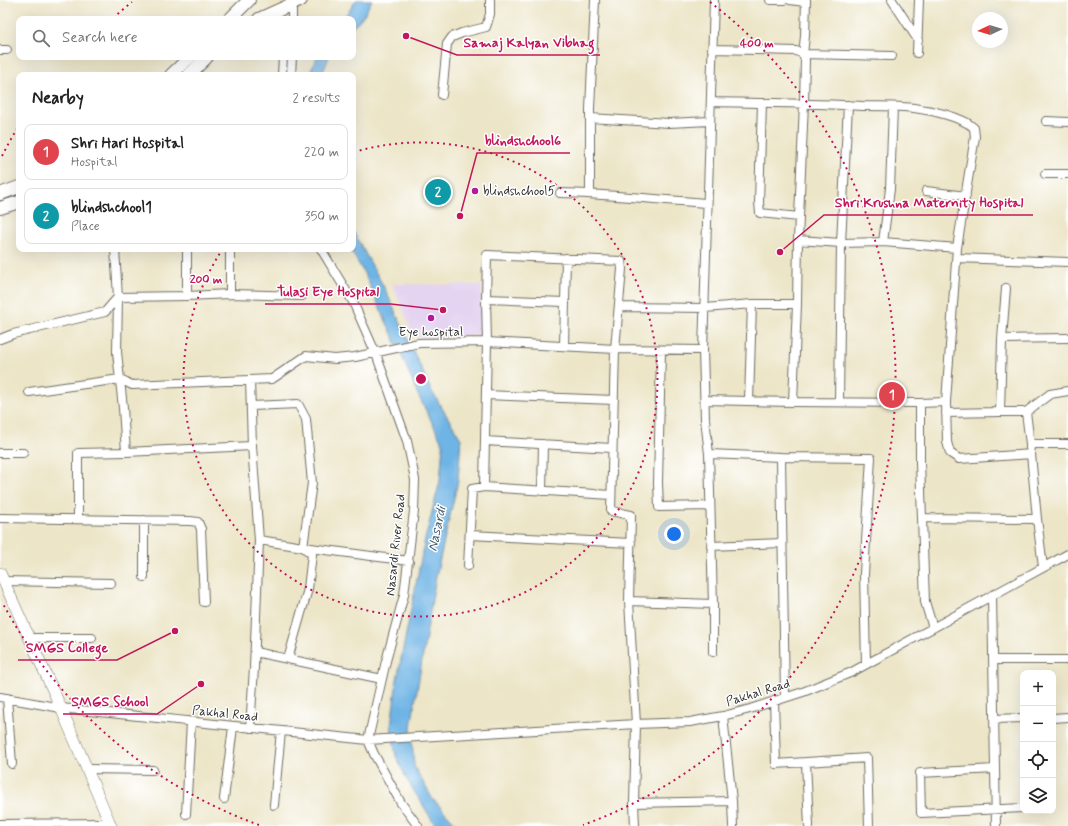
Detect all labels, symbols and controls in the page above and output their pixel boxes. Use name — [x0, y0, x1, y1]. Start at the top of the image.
north arrow — [972, 12, 1008, 48]
search box — [16, 16, 356, 60]
icon: search — [30, 27, 52, 49]
text: Search here — [62, 28, 138, 48]
callout: Samaj Kalyan Vibhag — [457, 29, 600, 55]
text: Samaj Kalyan Vibhag — [464, 34, 595, 55]
text: 400 m — [740, 36, 774, 52]
text: Nearby — [32, 87, 84, 109]
text: 2 results — [293, 90, 340, 107]
callout: blindshchool6 — [477, 127, 570, 153]
text: blindshchool6 — [485, 132, 561, 150]
text: Shri Hari Hospital — [71, 134, 184, 154]
text: 1 — [43, 144, 49, 161]
text: 220 m — [304, 144, 339, 161]
text: Hospital — [71, 154, 117, 171]
pin: 2 — [425, 177, 451, 207]
place label: blindshchool5 — [483, 183, 555, 200]
marker: blindshchool5 — [470, 186, 480, 196]
callout: Shri Krushna Maternity Hospital — [824, 189, 1033, 215]
text: Shri Krushna Maternity Hospital — [835, 194, 1024, 212]
text: blindshchool1 — [71, 198, 152, 218]
text: 2 — [43, 208, 49, 225]
text: 350 m — [305, 208, 339, 225]
text: Place — [71, 218, 100, 235]
text: 200 m — [190, 272, 223, 288]
callout: Tulasi Eye Hospital — [265, 278, 391, 304]
text: Tulasi Eye Hospital — [277, 283, 379, 301]
marker: Eye hospital — [426, 313, 436, 323]
place label: Eye hospital — [399, 324, 463, 341]
centre of rings — [414, 372, 428, 386]
pin: 1 — [879, 380, 905, 410]
street label: Nasardi River Road — [382, 493, 410, 597]
water label: Nasardi — [423, 503, 451, 553]
your location — [664, 524, 684, 544]
callout: SMGS College — [18, 634, 117, 660]
text: SMGS College — [26, 639, 109, 660]
map controls — [1020, 670, 1056, 814]
button: + — [1020, 670, 1056, 706]
street label: Pakhal Road — [724, 675, 792, 711]
callout: SMGS School — [63, 688, 157, 714]
text: SMGS School — [71, 693, 149, 711]
street label: Pakhal Road — [191, 702, 259, 726]
button: − — [1020, 706, 1056, 742]
button: locate — [1020, 742, 1056, 778]
button: layers — [1020, 778, 1056, 814]

